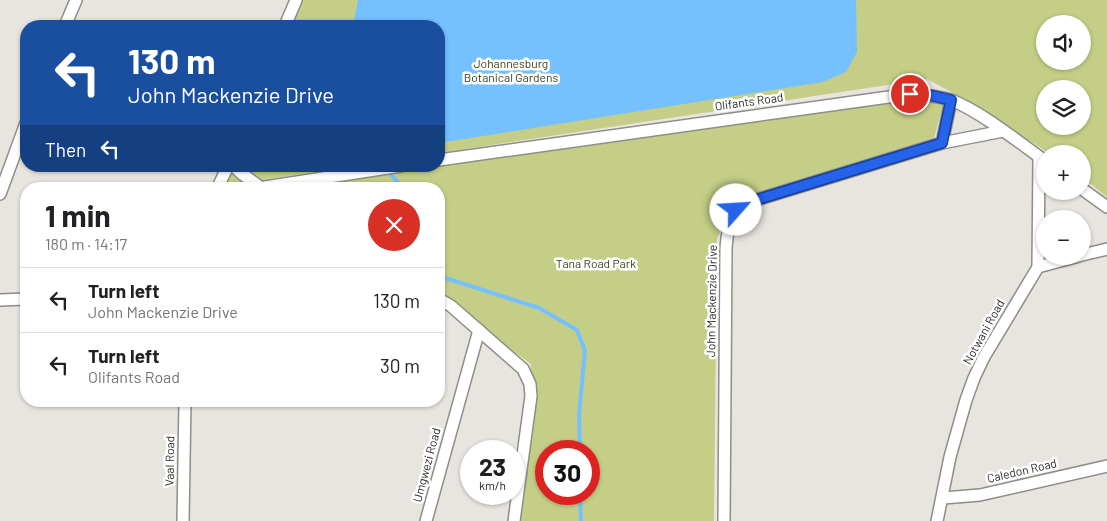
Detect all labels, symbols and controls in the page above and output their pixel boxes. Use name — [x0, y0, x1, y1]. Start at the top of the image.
map controls — [1036, 15, 1091, 265]
button: sound — [1036, 15, 1091, 70]
text: 130 m — [128, 39, 215, 81]
icon: left — [45, 40, 110, 105]
park label: Johannesburg Botanical Gardens — [464, 56, 558, 84]
pin — [889, 73, 931, 115]
icon: arrive — [896, 80, 924, 108]
button: layers — [1036, 80, 1091, 135]
text: John Mackenzie Drive — [128, 81, 334, 107]
street label: Olifants Road — [714, 89, 784, 113]
icon: left — [96, 135, 124, 163]
text: Then — [45, 138, 86, 161]
button: + — [1036, 145, 1091, 200]
position arrow — [709, 183, 761, 235]
text: 1 min — [45, 197, 111, 233]
button: close — [368, 199, 420, 251]
button: − — [1036, 210, 1091, 265]
text: 180 m · 14:17 — [45, 234, 127, 253]
street label: John Mackenzie Drive — [703, 245, 719, 357]
park label: Tana Road Park — [556, 256, 636, 270]
text: Turn left — [88, 279, 159, 302]
icon: left — [45, 286, 73, 314]
text: 130 m — [373, 289, 420, 312]
street label: Notwani Road — [960, 297, 1007, 366]
text: John Mackenzie Drive — [88, 302, 238, 321]
text: Turn left — [88, 344, 159, 367]
icon: left — [45, 351, 73, 379]
text: 30 m — [380, 354, 420, 377]
text: Olifants Road — [88, 367, 180, 386]
street label: Umgwezi Road — [409, 426, 443, 503]
street label: Vaal Road — [162, 436, 176, 486]
speed limit sign: 30 — [535, 440, 600, 505]
text: 23 — [479, 451, 506, 481]
street label: Caledon Road — [986, 455, 1058, 485]
text: km/h — [479, 478, 506, 492]

